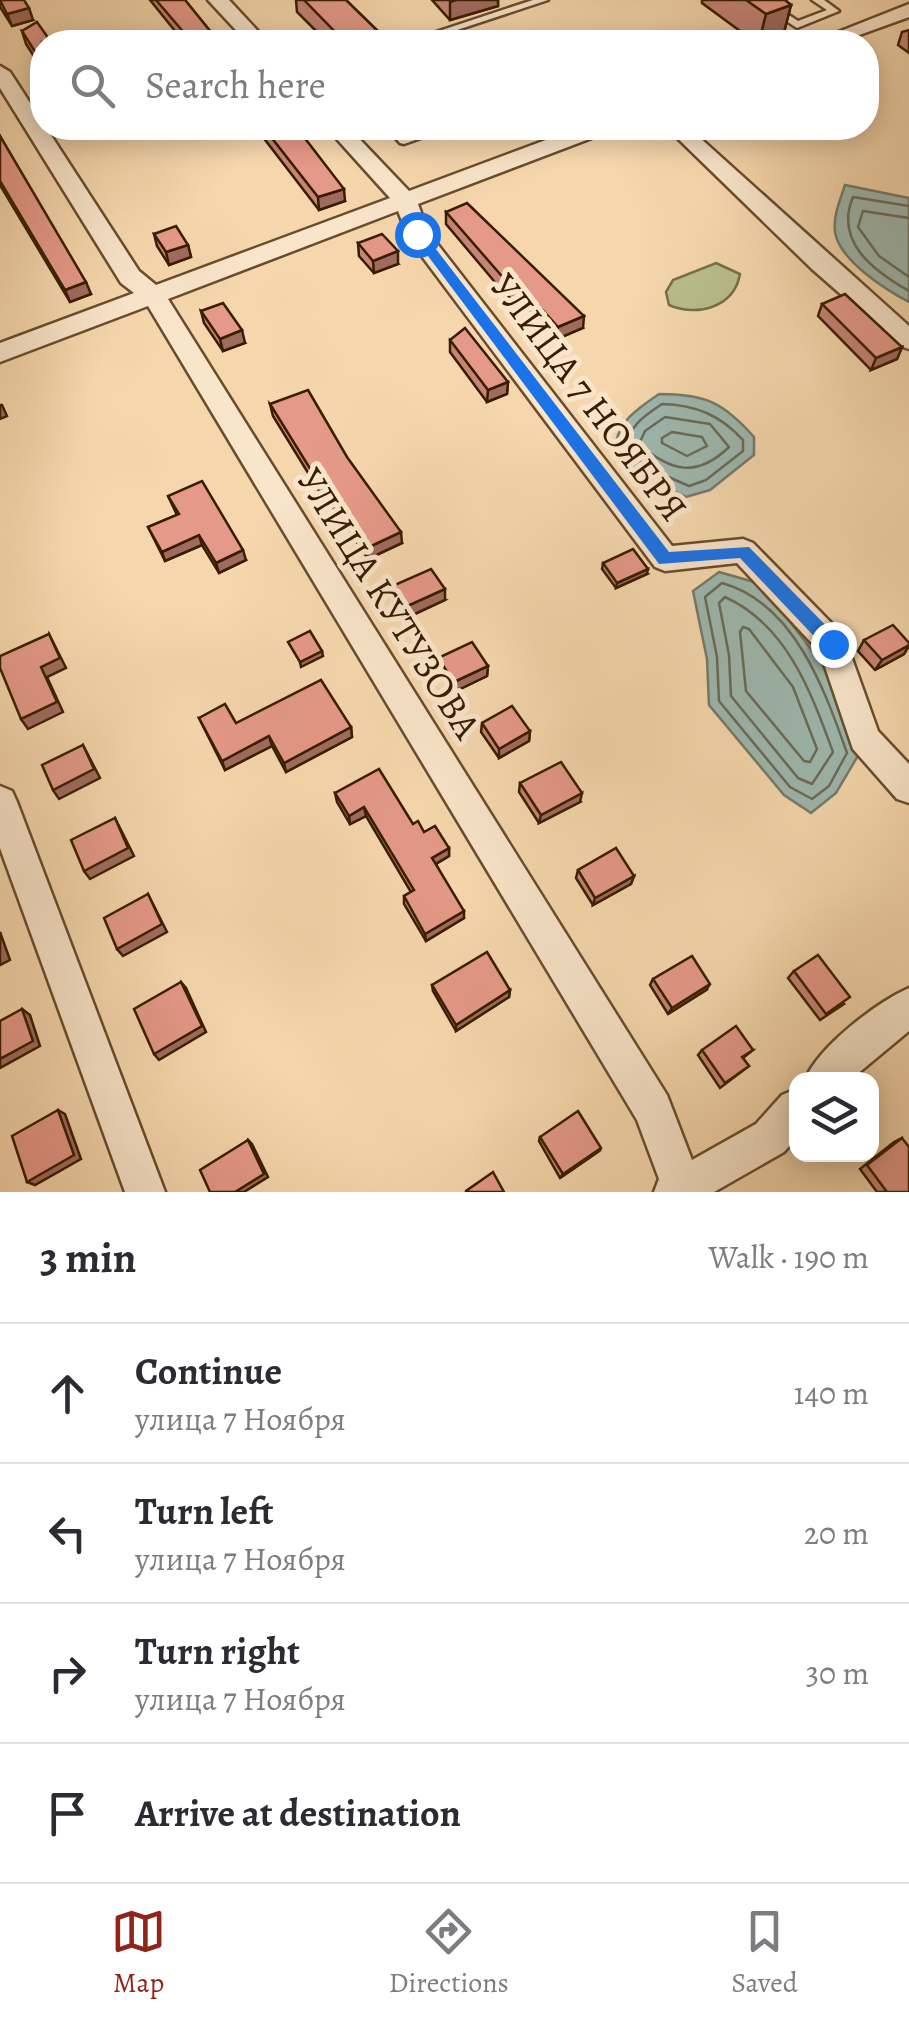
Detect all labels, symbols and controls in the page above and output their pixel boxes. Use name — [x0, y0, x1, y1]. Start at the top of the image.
search box — [30, 30, 879, 140]
icon: search — [65, 58, 120, 113]
text: Search here — [145, 59, 326, 111]
route start — [395, 212, 441, 258]
street label: УЛИЦА 7 НОЯБРЯ — [478, 262, 700, 532]
street label: УЛИЦА КУТУЗОВА — [285, 458, 494, 749]
route end — [811, 622, 857, 668]
map controls — [789, 1072, 879, 1162]
button: layers — [789, 1072, 879, 1162]
text: 3 min — [40, 1229, 136, 1286]
text: Walk · 190 m — [709, 1235, 869, 1279]
text: Continue — [135, 1345, 282, 1397]
icon: ahead — [40, 1366, 95, 1421]
text: 140 m — [794, 1371, 869, 1415]
text: улица 7 Ноября — [135, 1397, 346, 1441]
text: Turn left — [135, 1485, 274, 1537]
icon: left — [40, 1506, 95, 1561]
text: 20 m — [804, 1511, 869, 1555]
text: улица 7 Ноября — [135, 1537, 346, 1581]
text: Turn right — [135, 1625, 300, 1677]
icon: right — [40, 1646, 95, 1701]
text: 30 m — [806, 1651, 869, 1695]
text: улица 7 Ноября — [135, 1677, 346, 1721]
icon: arrive — [40, 1786, 95, 1841]
text: Arrive at destination — [135, 1787, 461, 1839]
tab: Map — [111, 1904, 166, 2002]
tab: Directions — [389, 1904, 509, 2002]
tab: Saved — [731, 1904, 798, 2002]

